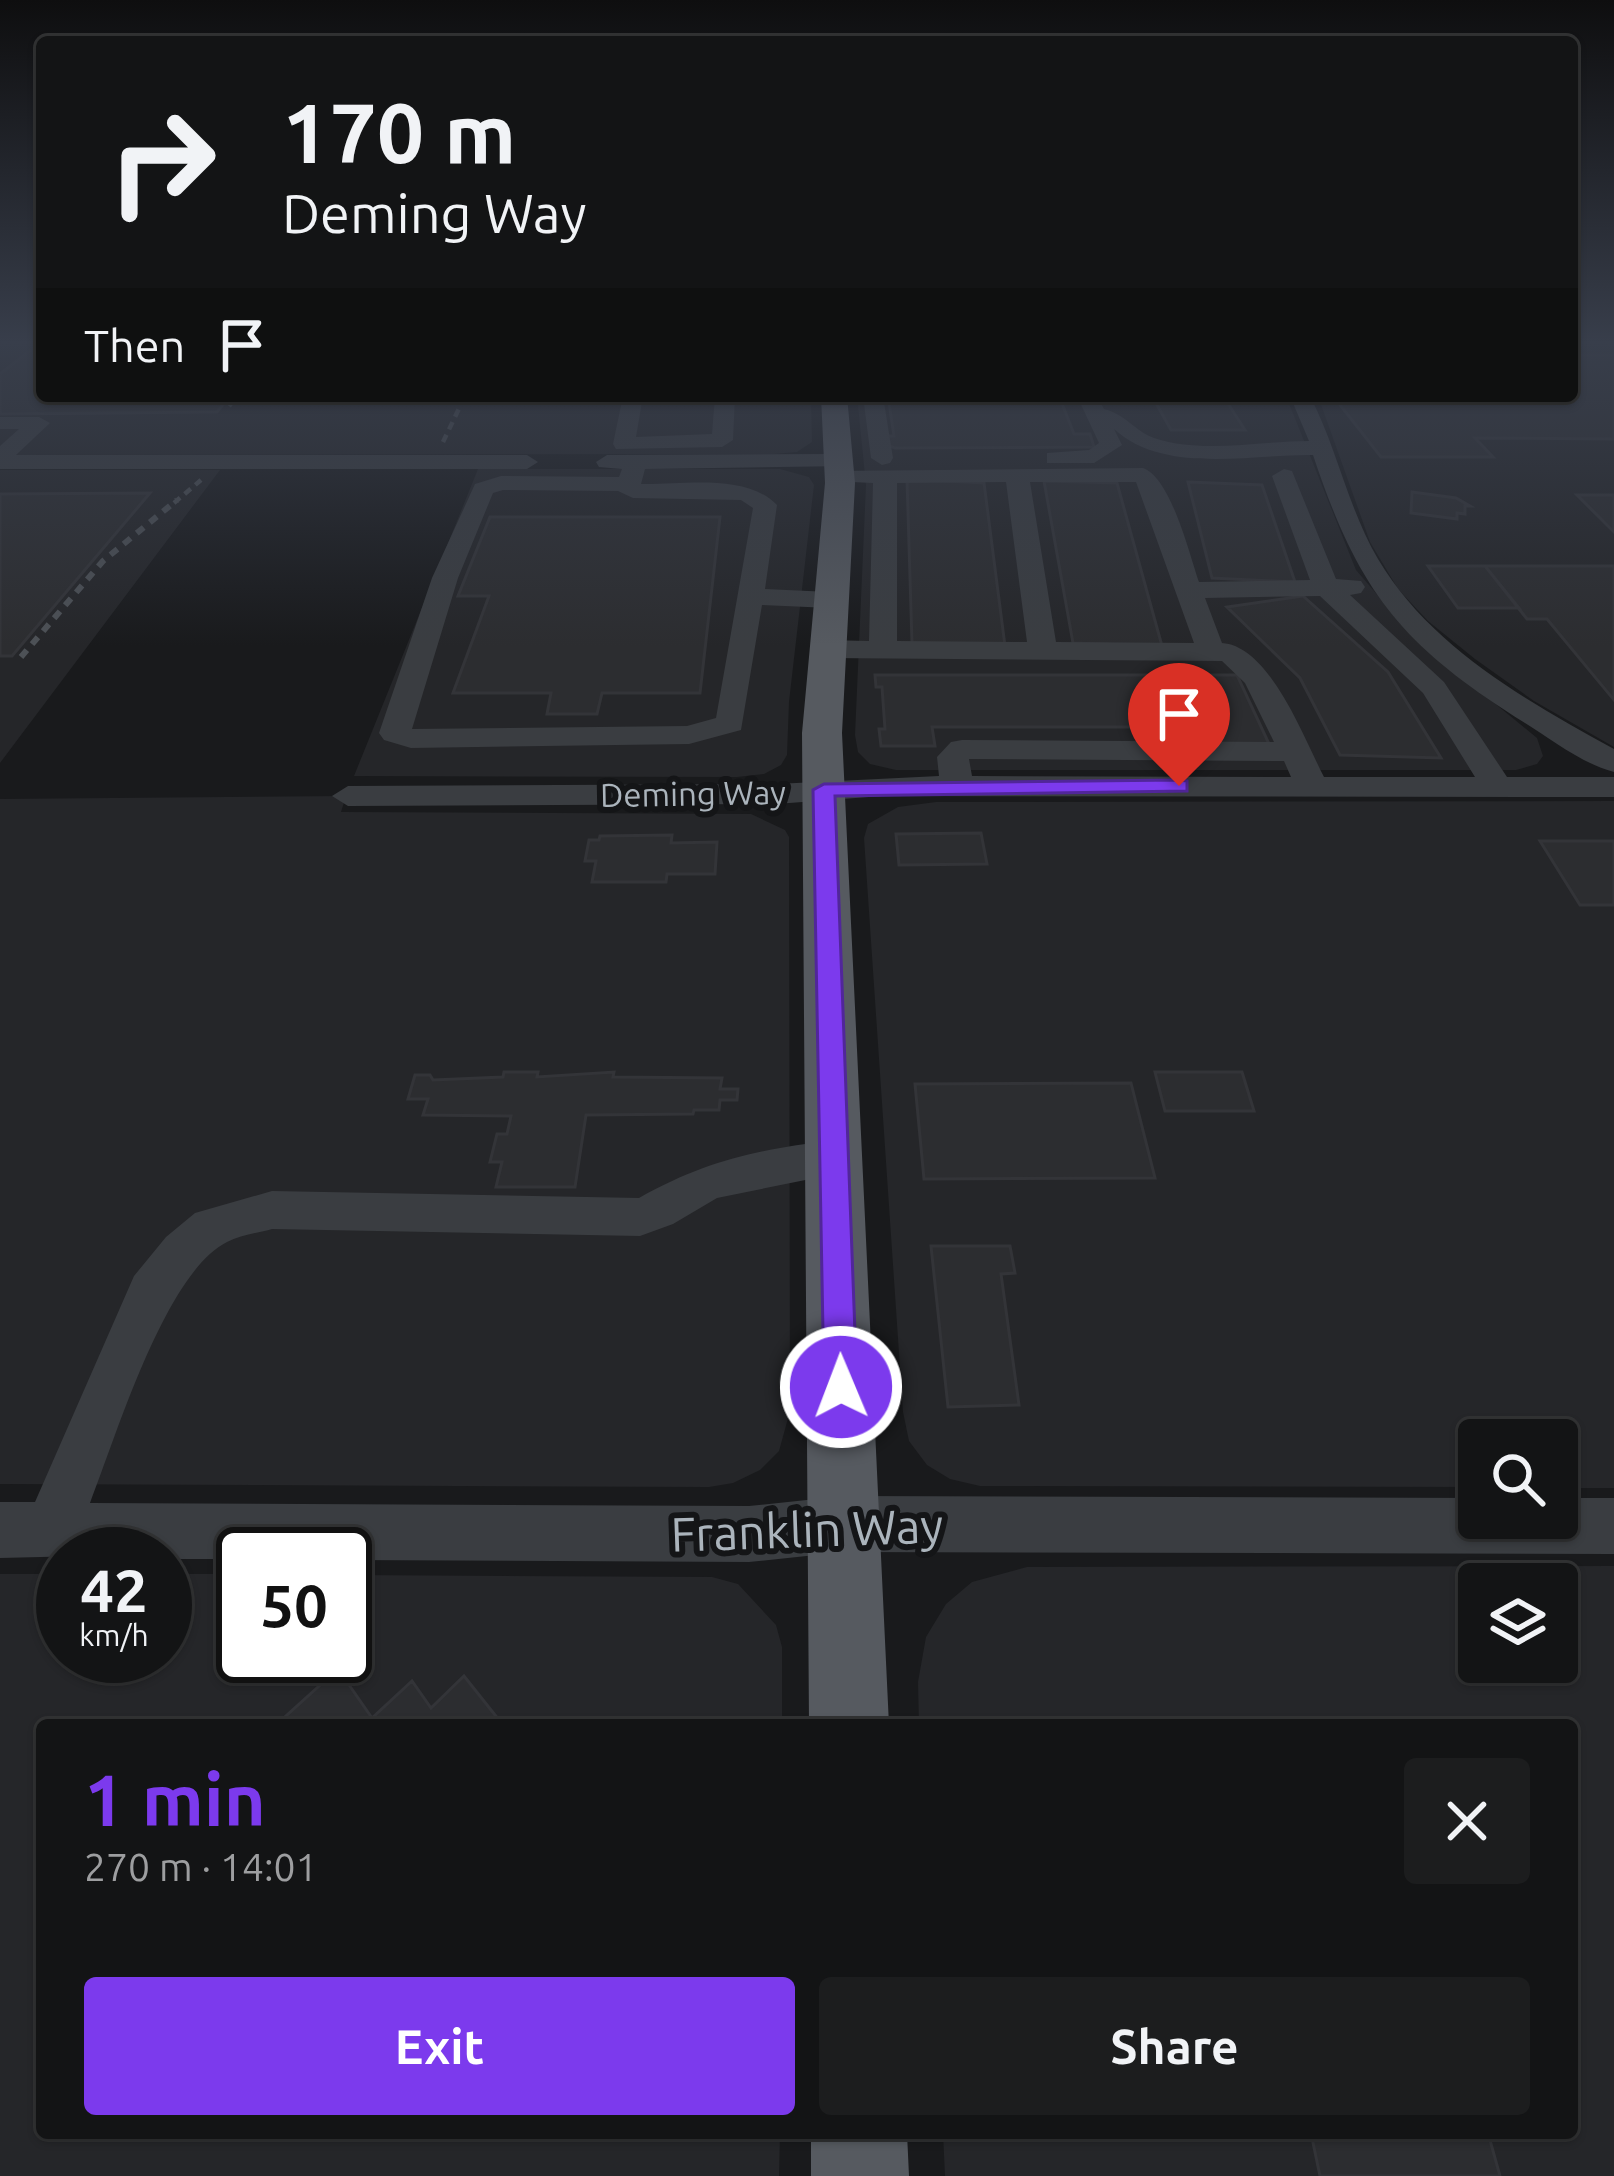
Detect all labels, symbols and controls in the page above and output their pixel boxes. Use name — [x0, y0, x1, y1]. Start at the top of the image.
icon: right — [84, 84, 240, 240]
text: 170 m — [282, 85, 516, 179]
text: Deming Way — [282, 183, 587, 243]
icon: arrive — [209, 312, 275, 378]
text: Then — [84, 320, 185, 371]
pin — [1128, 663, 1230, 786]
icon: arrive — [1146, 681, 1212, 747]
street label: Deming Way — [600, 773, 786, 813]
position arrow — [778, 1324, 904, 1450]
map controls — [1458, 1419, 1578, 1683]
button: search — [1458, 1419, 1578, 1539]
street label: Franklin Way — [670, 1497, 944, 1561]
speed limit sign: 50 — [216, 1527, 372, 1683]
text: 42 — [80, 1556, 148, 1623]
button: layers — [1458, 1563, 1578, 1683]
text: km/h — [79, 1618, 149, 1652]
button: close — [1404, 1758, 1530, 1884]
text: 1 min — [84, 1759, 266, 1840]
text: 270 m · 14:01 — [84, 1845, 318, 1888]
button: Exit — [84, 1977, 795, 2115]
button: Share — [819, 1977, 1530, 2115]

